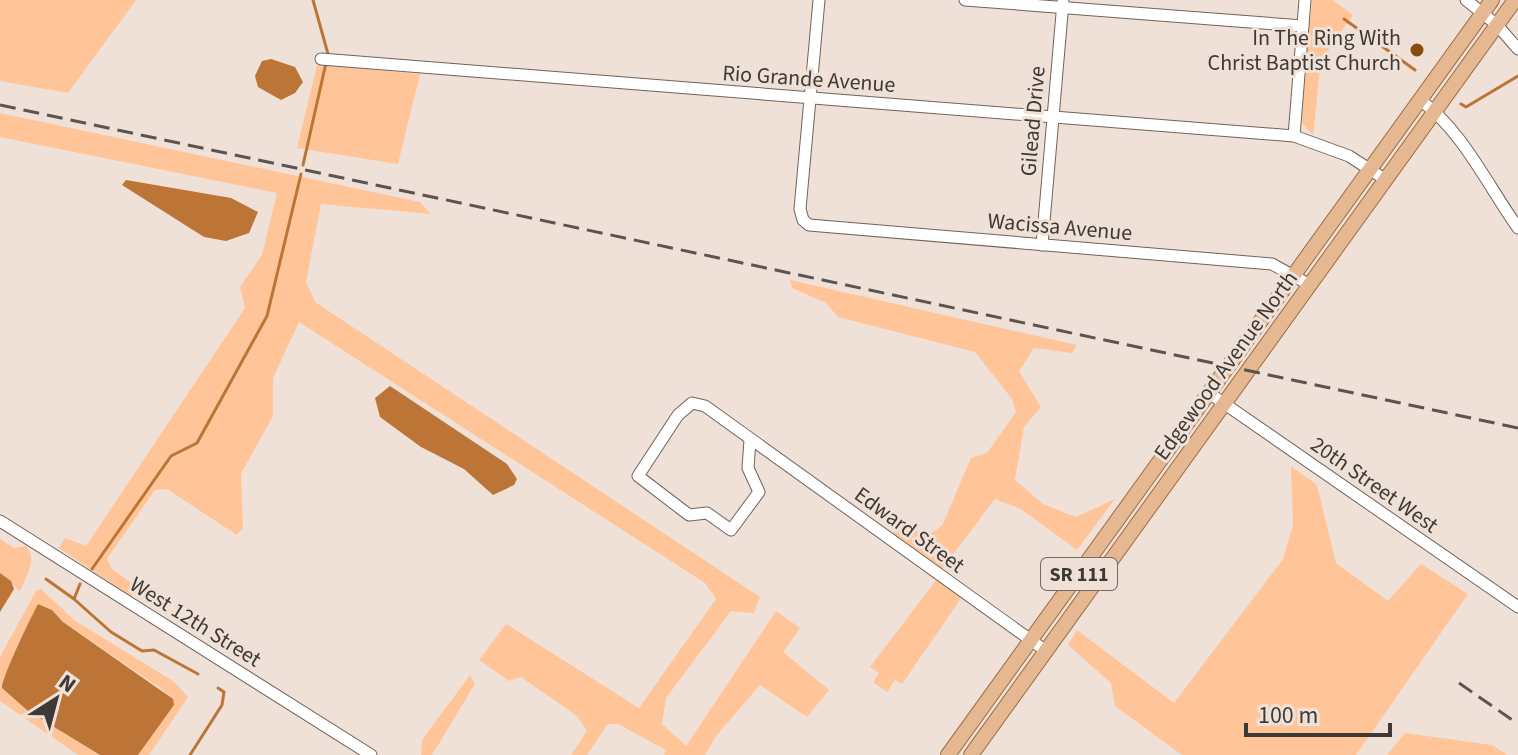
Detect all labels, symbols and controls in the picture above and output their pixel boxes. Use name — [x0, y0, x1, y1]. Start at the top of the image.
place label: In The Ring With Christ Baptist Church — [1208, 22, 1401, 79]
marker: In The Ring With Christ Baptist Church — [1408, 41, 1426, 59]
street label: Rio Grande Avenue — [721, 57, 897, 101]
street label: Gilead Drive — [1012, 65, 1054, 178]
street label: Wacissa Avenue — [986, 205, 1134, 249]
street label: Edgewood Avenue North — [1146, 264, 1305, 467]
street label: 20th Street West — [1304, 429, 1445, 541]
street label: Edward Street — [848, 479, 972, 581]
road number: SR 111 — [1041, 558, 1117, 590]
street label: West 12th Street — [124, 569, 268, 675]
north arrow — [16, 659, 96, 739]
text: N — [52, 666, 82, 701]
scale bar — [1246, 687, 1390, 737]
text: 100 m — [1258, 698, 1318, 733]

